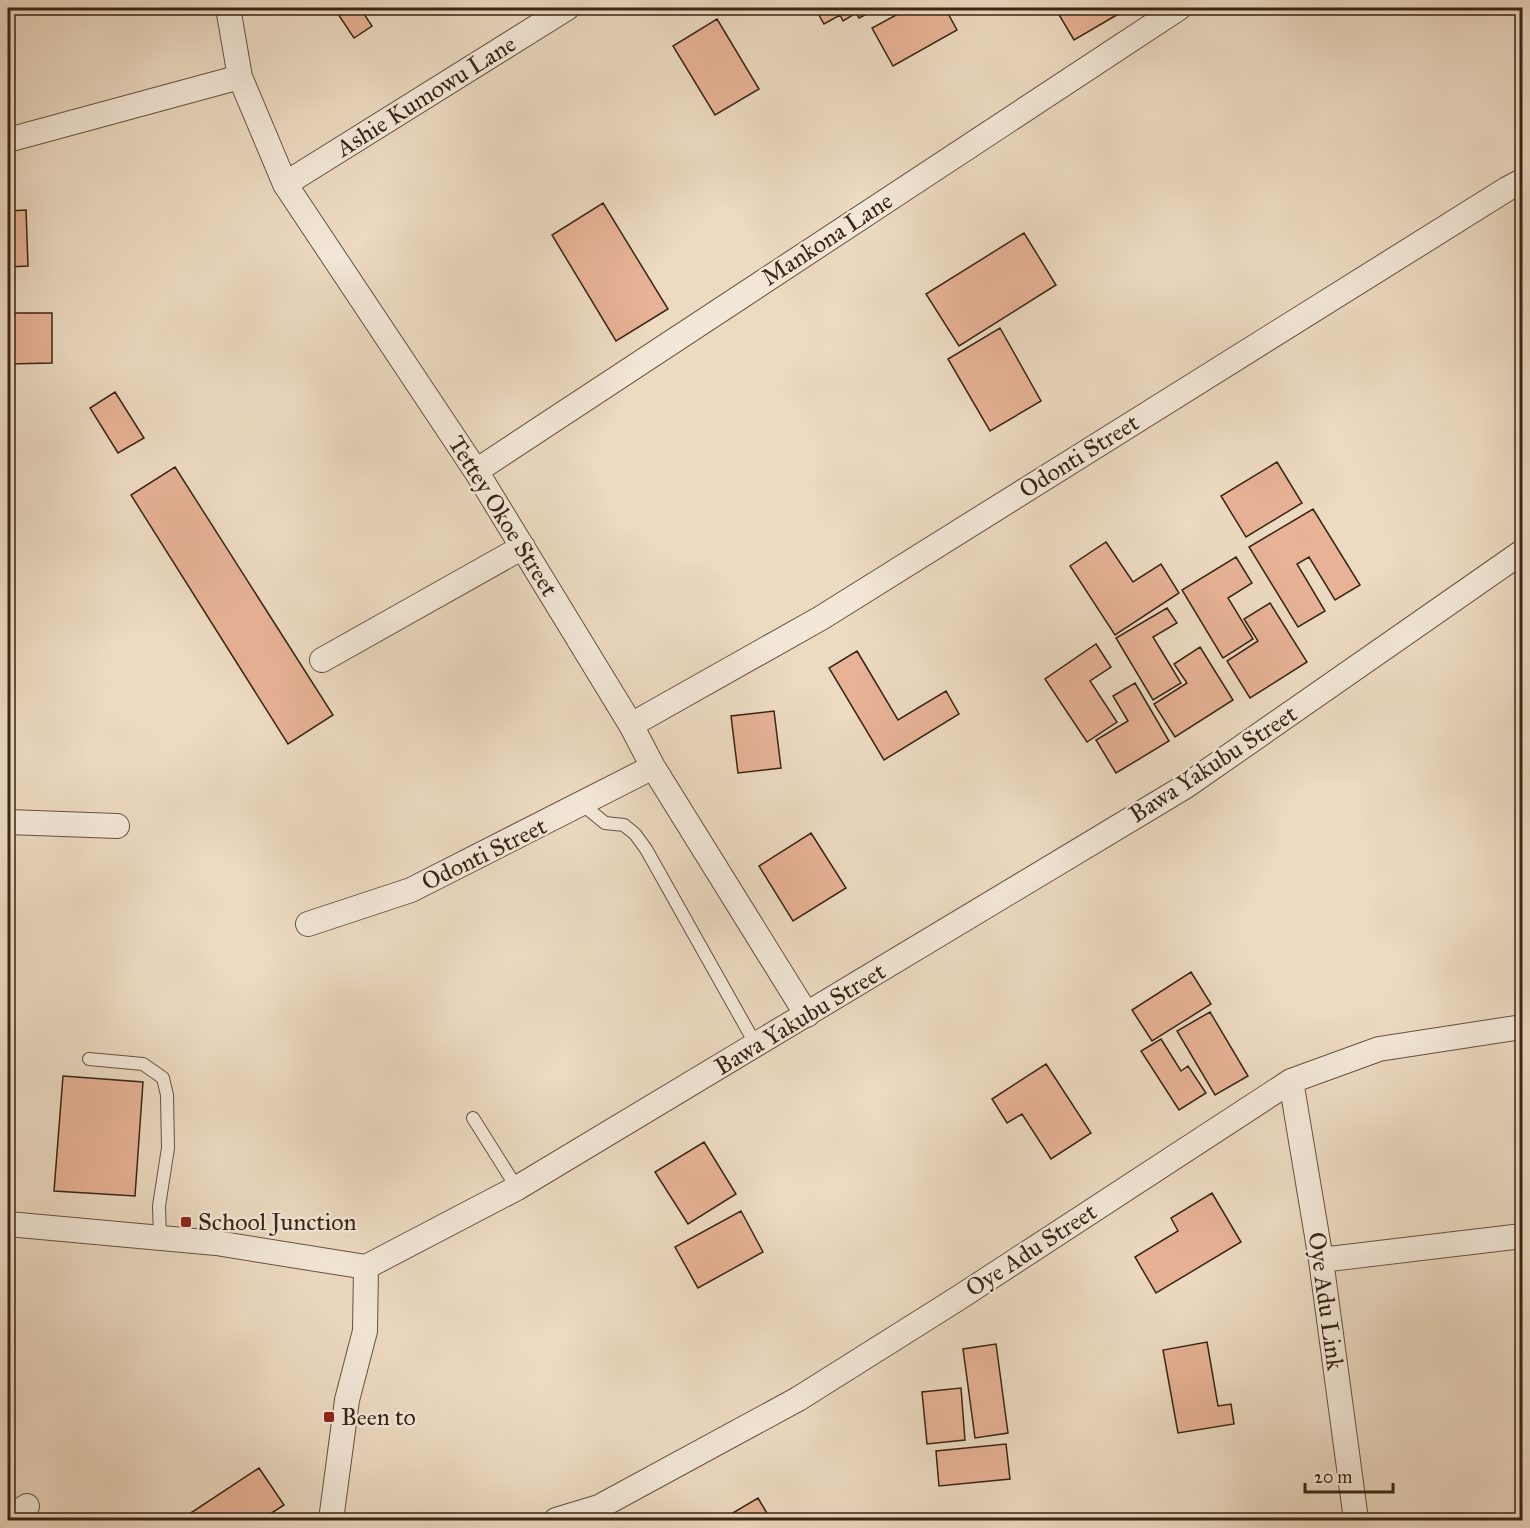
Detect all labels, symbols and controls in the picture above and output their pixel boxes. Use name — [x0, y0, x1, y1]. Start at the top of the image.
street label: Ashie Kumowu Lane — [330, 29, 521, 164]
street label: Mankona Lane — [756, 186, 898, 292]
street label: Odonti Street — [1014, 407, 1145, 505]
street label: Tettey Okoe Street — [442, 430, 565, 602]
street label: Bawa Yakubu Street — [1124, 698, 1303, 829]
street label: Odonti Street — [417, 811, 552, 897]
street label: Bawa Yakubu Street — [709, 956, 891, 1082]
street label: Oye Adu Street — [960, 1196, 1103, 1303]
place label: School Junction — [198, 1207, 357, 1237]
marker: School Junction — [179, 1215, 193, 1229]
street label: Oye Adu Link — [1301, 1230, 1351, 1373]
place label: Been to — [341, 1402, 416, 1432]
marker: Been to — [322, 1410, 336, 1424]
scale bar — [1305, 1456, 1394, 1494]
text: 20 m — [1314, 1466, 1352, 1488]

